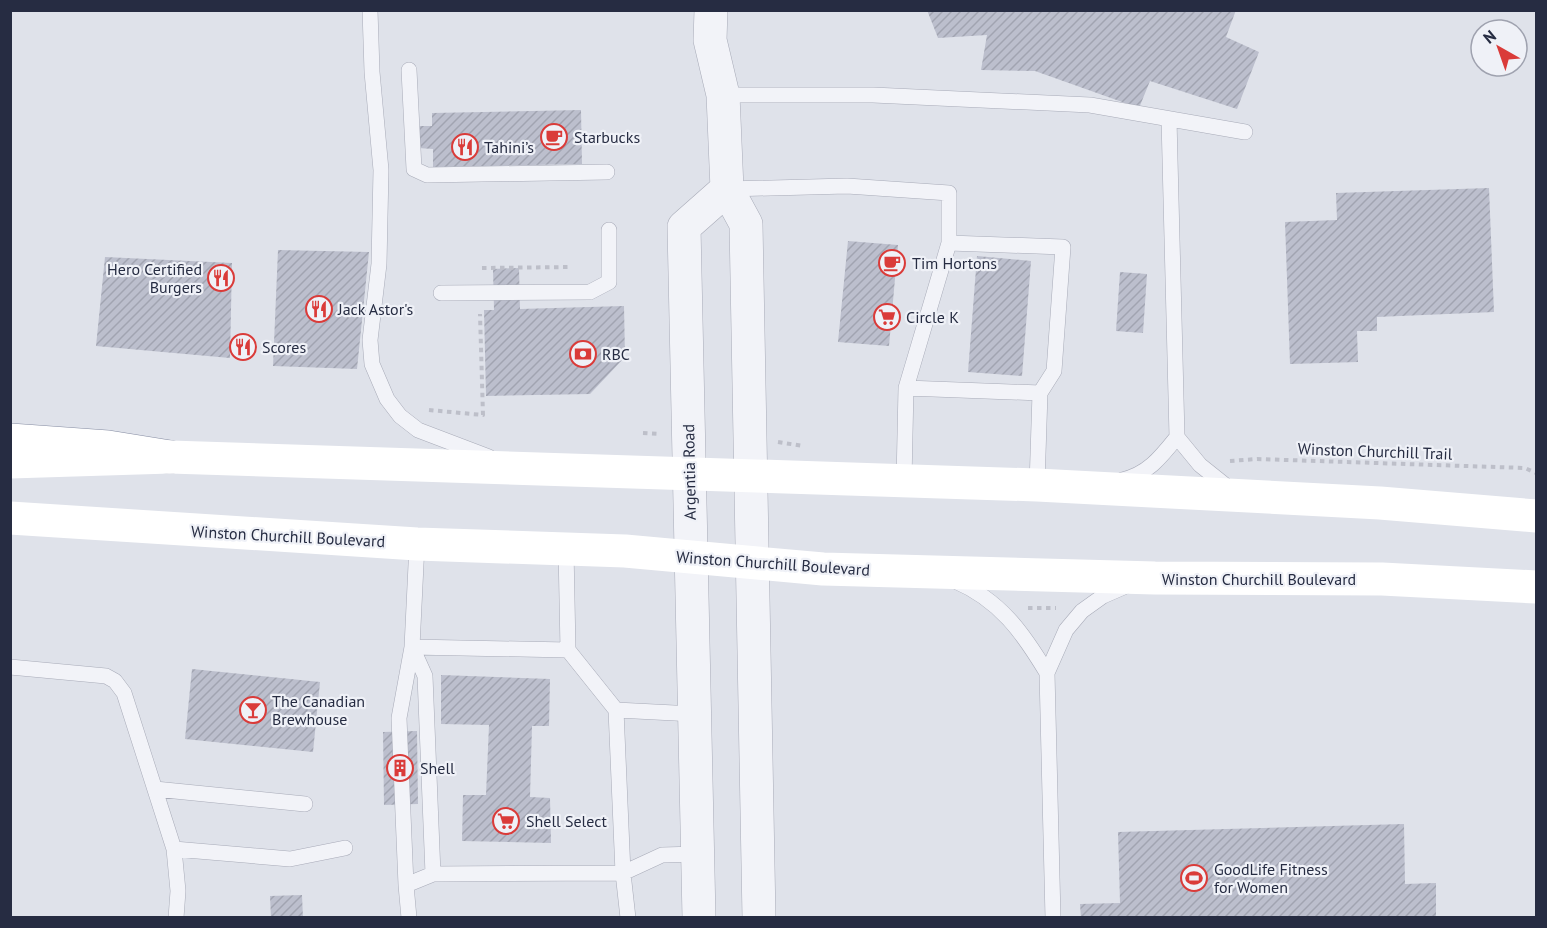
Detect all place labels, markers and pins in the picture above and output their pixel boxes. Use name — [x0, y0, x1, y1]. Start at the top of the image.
cafe icon: Starbucks — [539, 122, 569, 152]
place label: Starbucks — [574, 127, 640, 147]
restaurant icon: Tahini’s — [450, 132, 480, 162]
place label: Tahini’s — [484, 137, 534, 157]
cafe icon: Tim Hortons — [877, 248, 907, 278]
place label: Tim Hortons — [912, 253, 997, 273]
place label: Hero Certified Burgers — [107, 259, 202, 297]
restaurant icon: Hero Certified Burgers — [206, 263, 236, 293]
restaurant icon: Jack Astor's — [304, 294, 334, 324]
place label: Jack Astor's — [337, 299, 414, 319]
supermarket icon: Circle K — [872, 302, 902, 332]
place label: Circle K — [906, 307, 959, 327]
restaurant icon: Scores — [228, 332, 258, 362]
place label: Scores — [262, 337, 306, 357]
bank icon: RBC — [568, 339, 598, 369]
place label: RBC — [602, 344, 630, 364]
place label: The Canadian Brewhouse — [272, 691, 365, 729]
bar icon: The Canadian Brewhouse — [238, 695, 268, 725]
building icon: Shell — [385, 753, 415, 783]
place label: Shell — [420, 758, 455, 778]
supermarket icon: Shell Select — [491, 806, 521, 836]
place label: Shell Select — [526, 811, 607, 831]
place label: GoodLife Fitness for Women — [1214, 859, 1328, 897]
sports icon: GoodLife Fitness for Women — [1179, 863, 1209, 893]

